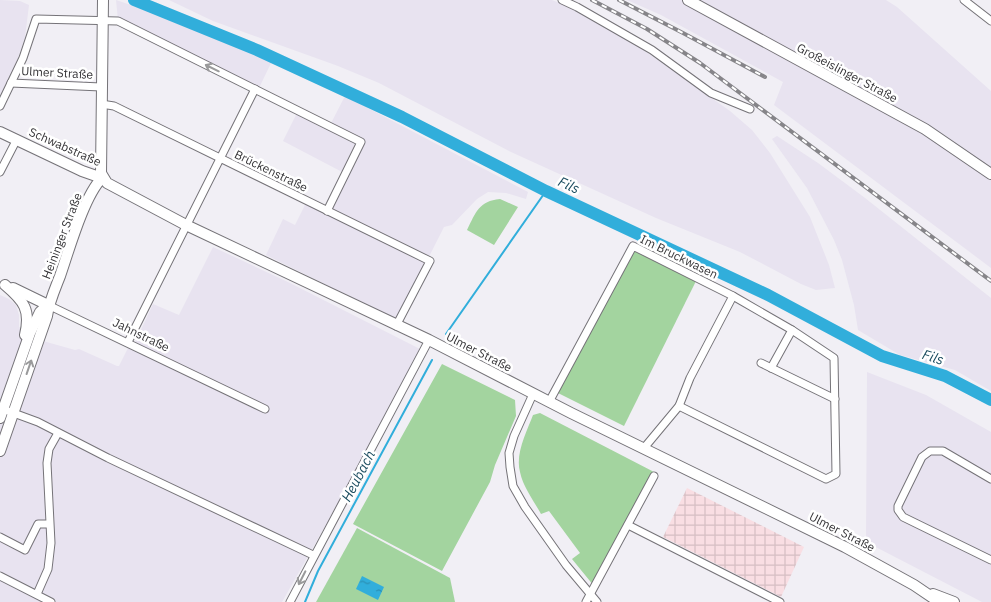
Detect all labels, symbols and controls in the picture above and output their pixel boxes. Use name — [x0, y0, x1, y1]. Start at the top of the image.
street label: Großeislinger Straße — [794, 40, 900, 106]
one-way arrow — [204, 62, 219, 72]
street label: Ulmer Straße — [21, 63, 94, 82]
street label: Schwabstraße — [27, 124, 104, 169]
street label: Brückenstraße — [232, 146, 311, 195]
water label: Fils — [555, 172, 583, 198]
street label: Heininger Straße — [38, 190, 85, 281]
street label: Im Bruckwasen — [638, 231, 720, 282]
street label: Jahnstraße — [110, 314, 172, 355]
street label: Ulmer Straße — [444, 329, 515, 375]
water label: Fils — [920, 345, 946, 369]
one-way arrow — [25, 360, 34, 376]
water label: Heubach — [337, 447, 379, 505]
street label: Ulmer Straße — [807, 509, 878, 555]
one-way arrow — [297, 571, 307, 586]

